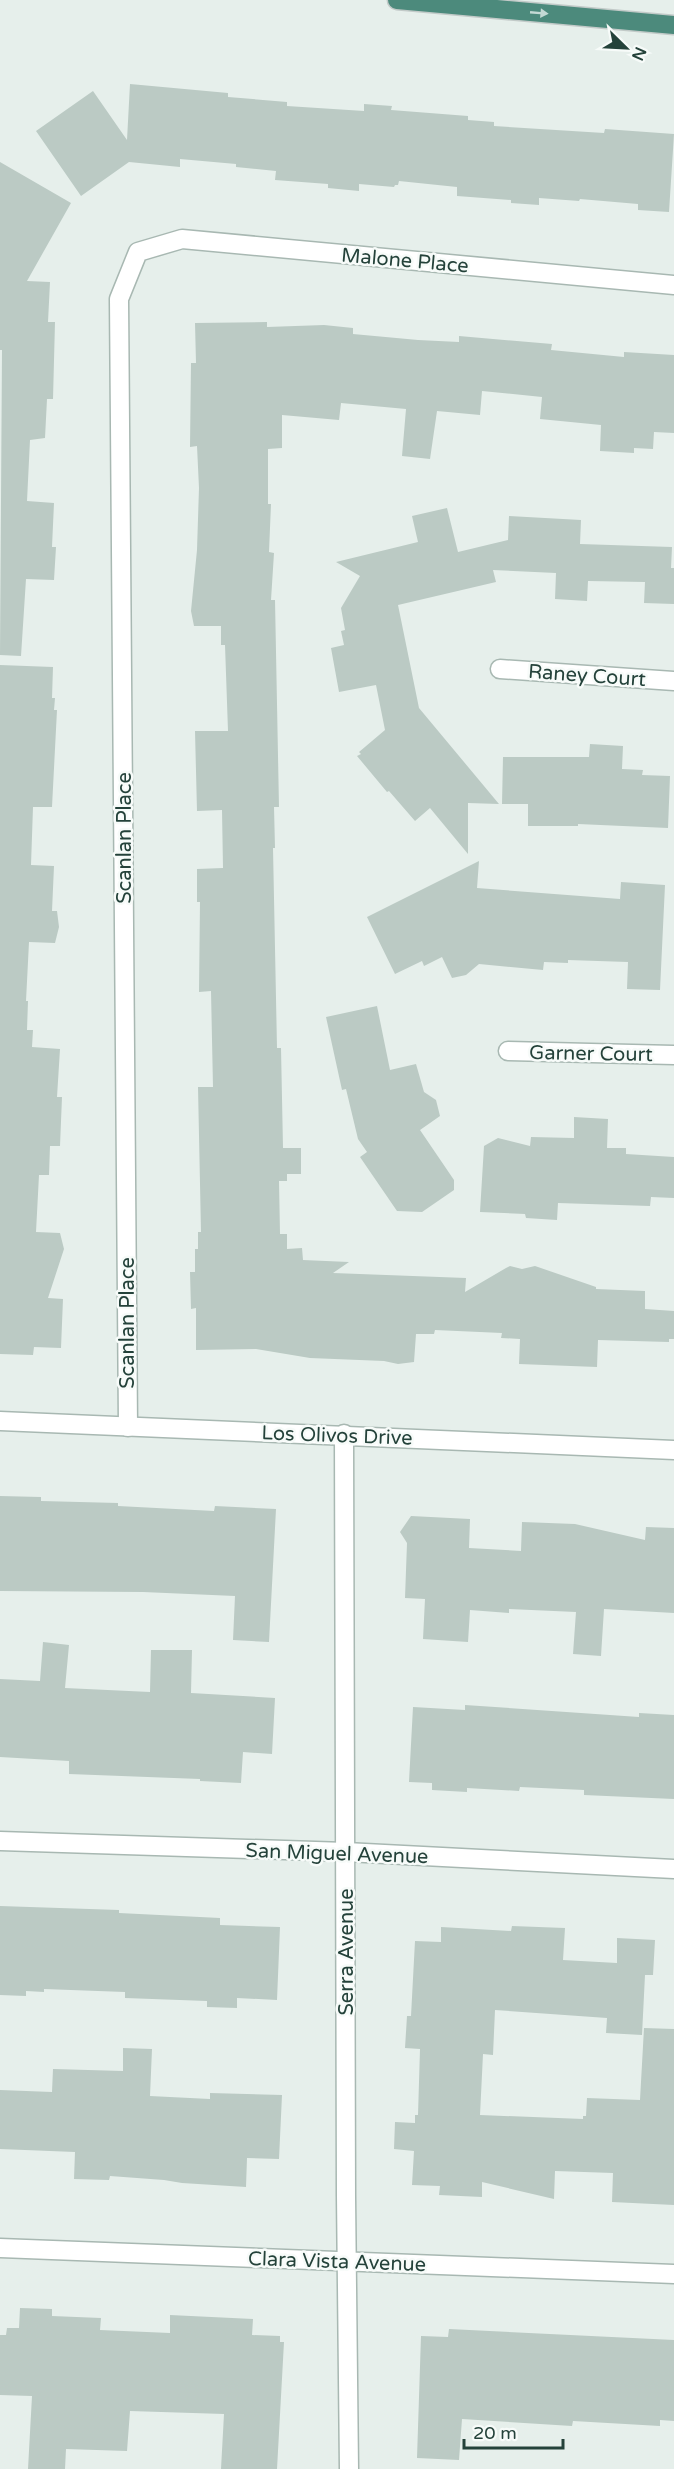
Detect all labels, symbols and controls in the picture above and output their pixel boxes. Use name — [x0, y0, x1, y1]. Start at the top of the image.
one-way arrow — [529, 8, 548, 18]
north arrow — [596, 18, 656, 78]
text: N — [627, 44, 651, 64]
street label: Malone Place — [340, 243, 470, 279]
street label: Raney Court — [527, 660, 647, 692]
street label: Scanlan Place — [113, 772, 137, 904]
street label: Garner Court — [529, 1041, 653, 1067]
street label: Scanlan Place — [116, 1257, 140, 1389]
street label: Los Olivos Drive — [261, 1421, 413, 1451]
street label: San Miguel Avenue — [245, 1839, 429, 1869]
street label: Serra Avenue — [335, 1889, 359, 2015]
street label: Clara Vista Avenue — [248, 2247, 426, 2277]
scale bar — [464, 2412, 563, 2450]
text: 20 m — [473, 2422, 517, 2444]

